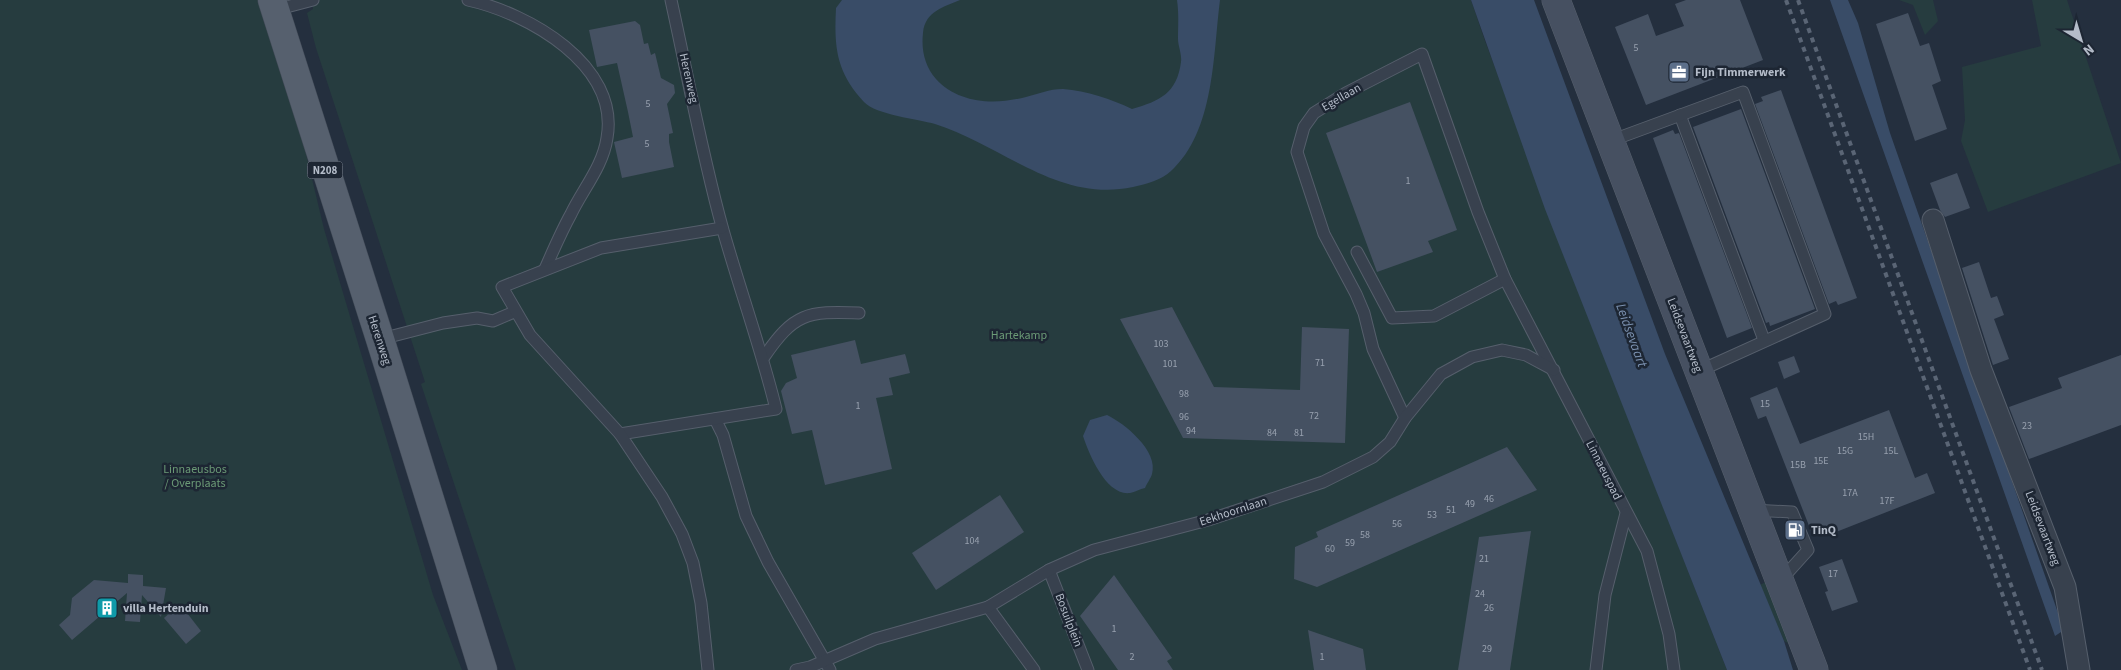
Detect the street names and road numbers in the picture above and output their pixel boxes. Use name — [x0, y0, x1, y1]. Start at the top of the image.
street label: Herenweg — [675, 51, 703, 105]
street label: Egellaan — [1318, 79, 1364, 116]
road number: N208 — [308, 162, 342, 178]
street label: Leidsevaartweg — [1663, 296, 1707, 375]
street label: Herenweg — [364, 313, 395, 367]
street label: Linnaeuspad — [1581, 438, 1626, 503]
street label: Leidsevaartweg — [2021, 489, 2065, 568]
street label: Eekhoornlaan — [1197, 493, 1269, 530]
street label: Bosuilplein — [1051, 591, 1087, 650]

